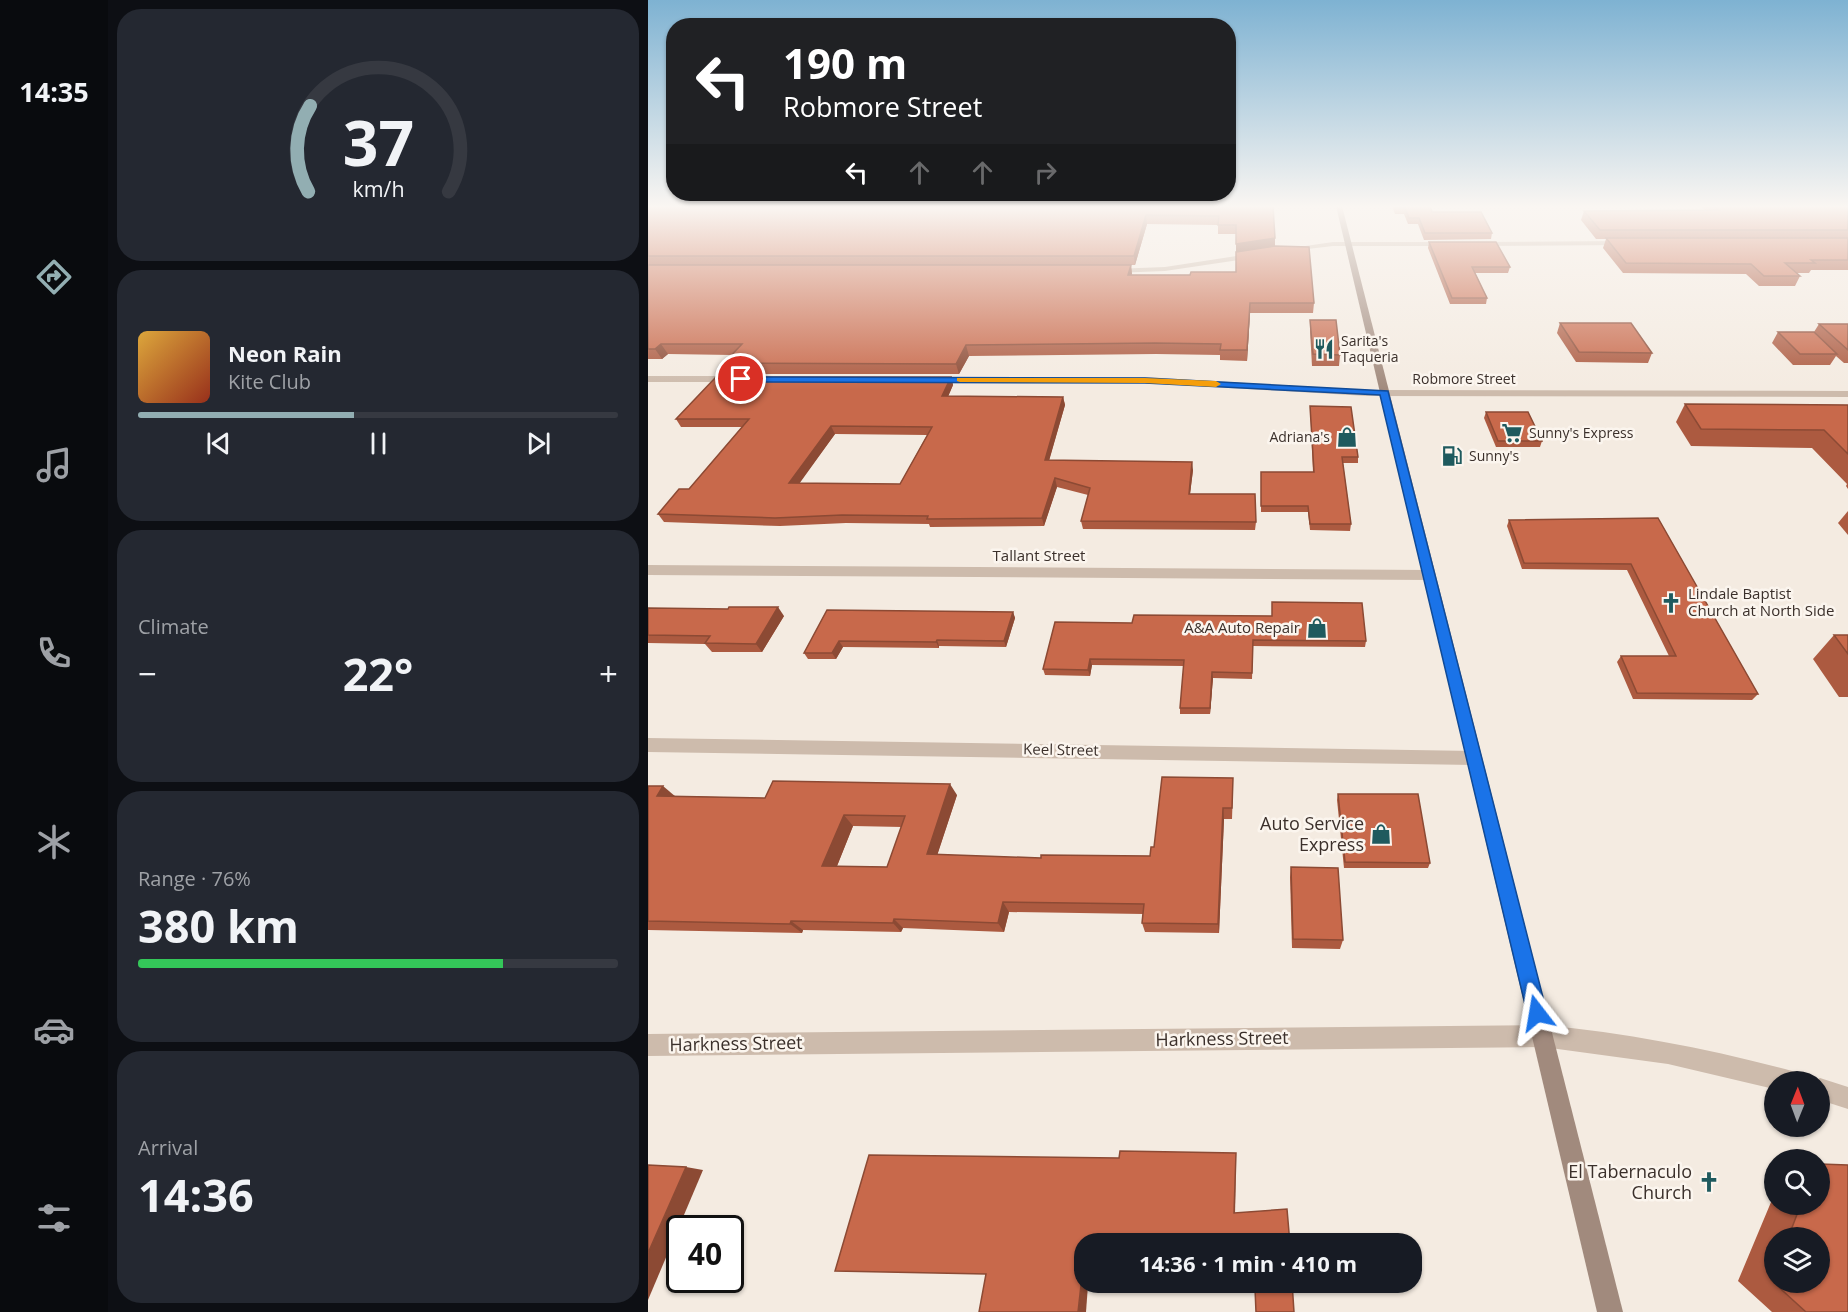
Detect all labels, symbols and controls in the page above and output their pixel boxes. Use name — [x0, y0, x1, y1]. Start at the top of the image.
text: 190 m — [783, 34, 907, 91]
icon: left — [684, 42, 762, 120]
text: 14:35 — [19, 73, 89, 110]
text: Robmore Street — [783, 88, 982, 125]
text: 37 — [342, 99, 414, 184]
icon: left — [840, 156, 873, 189]
icon: ahead — [903, 156, 936, 189]
icon: ahead — [966, 156, 999, 189]
icon: right — [1029, 156, 1062, 189]
text: km/h — [352, 174, 404, 203]
icon: directions — [33, 256, 75, 298]
place label: Sarita's Taqueria — [1341, 331, 1399, 366]
restaurant icon: Sarita's Taqueria — [1312, 337, 1336, 361]
text: Neon Rain — [228, 338, 342, 368]
pin — [715, 353, 766, 404]
icon: arrive — [724, 362, 757, 395]
text: Kite Club — [228, 368, 311, 395]
street label: Robmore Street — [1412, 369, 1516, 388]
supermarket icon: Sunny's Express — [1500, 421, 1524, 445]
place label: Sunny's Express — [1529, 423, 1634, 442]
shop icon: Adriana's — [1335, 425, 1359, 449]
icon: previous — [202, 427, 235, 460]
icon: pause — [362, 427, 395, 460]
icon: next — [522, 427, 555, 460]
place label: Adriana's — [1269, 427, 1330, 446]
icon: music — [33, 444, 75, 486]
fuel station icon: Sunny's — [1440, 444, 1464, 468]
place label: Sunny's — [1469, 446, 1520, 465]
street label: Tallant Street — [993, 545, 1085, 565]
place label: Lindale Baptist Church at North Side — [1688, 583, 1834, 620]
church icon: Lindale Baptist Church at North Side — [1659, 591, 1683, 615]
text: Climate — [138, 613, 209, 640]
shop icon: A&A Auto Repair — [1305, 616, 1329, 640]
place label: A&A Auto Repair — [1184, 617, 1300, 637]
icon: phone — [33, 632, 75, 674]
text: 22° — [343, 643, 413, 704]
text: − — [138, 651, 157, 696]
text: + — [599, 651, 618, 696]
street label: Keel Street — [1023, 738, 1099, 760]
place label: Auto Service Express — [1260, 811, 1364, 856]
icon: climate — [33, 821, 75, 863]
shop icon: Auto Service Express — [1369, 822, 1393, 846]
text: Range · 76% — [138, 865, 251, 892]
text: 380 km — [138, 895, 299, 956]
position arrow — [1505, 981, 1569, 1045]
icon: car — [33, 1009, 75, 1051]
street label: Harkness Street — [1155, 1025, 1289, 1051]
street label: Harkness Street — [669, 1030, 803, 1056]
north arrow — [1764, 1071, 1830, 1137]
map controls — [1764, 1071, 1830, 1293]
text: Arrival — [138, 1134, 198, 1161]
button: search — [1764, 1149, 1830, 1215]
place label: El Tabernaculo Church — [1568, 1159, 1692, 1204]
text: 14:36 — [138, 1164, 254, 1225]
church icon: El Tabernaculo Church — [1697, 1170, 1721, 1194]
icon: filters — [33, 1197, 75, 1239]
speed limit sign: 40 — [666, 1215, 744, 1293]
button: layers — [1764, 1227, 1830, 1293]
text: 14:36 · 1 min · 410 m — [1139, 1248, 1357, 1278]

